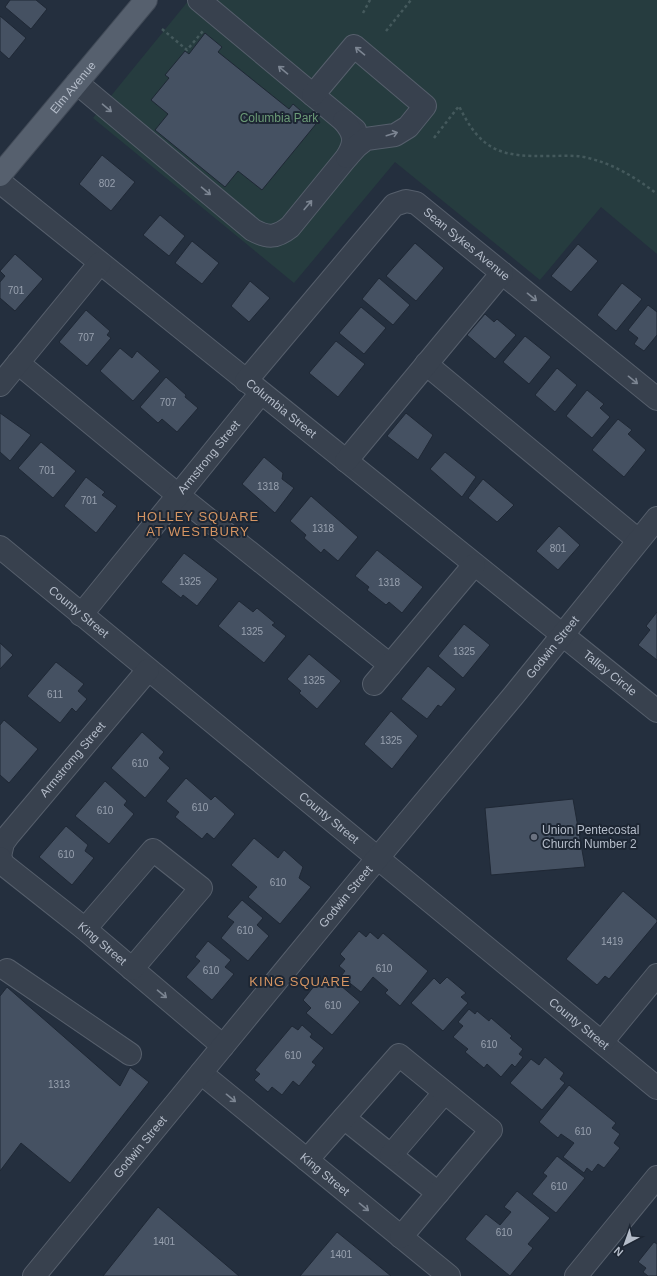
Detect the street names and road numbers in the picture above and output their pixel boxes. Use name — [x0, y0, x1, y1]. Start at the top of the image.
street label: Elm Avenue — [47, 58, 99, 116]
street label: Sean Sykes Avenue — [421, 205, 513, 284]
street label: Columbia Street — [243, 376, 320, 441]
street label: Armstrong Street — [175, 417, 243, 497]
street label: County Street — [46, 583, 112, 641]
street label: Godwin Street — [523, 613, 582, 681]
street label: Talley Circle — [580, 647, 640, 699]
street label: Armstromg Street — [37, 719, 109, 800]
street label: County Street — [296, 789, 362, 847]
street label: Godwin Street — [316, 862, 376, 930]
street label: King Street — [75, 919, 130, 969]
street label: County Street — [546, 995, 612, 1053]
street label: Godwin Street — [110, 1113, 170, 1181]
street label: King Street — [297, 1150, 353, 1199]

